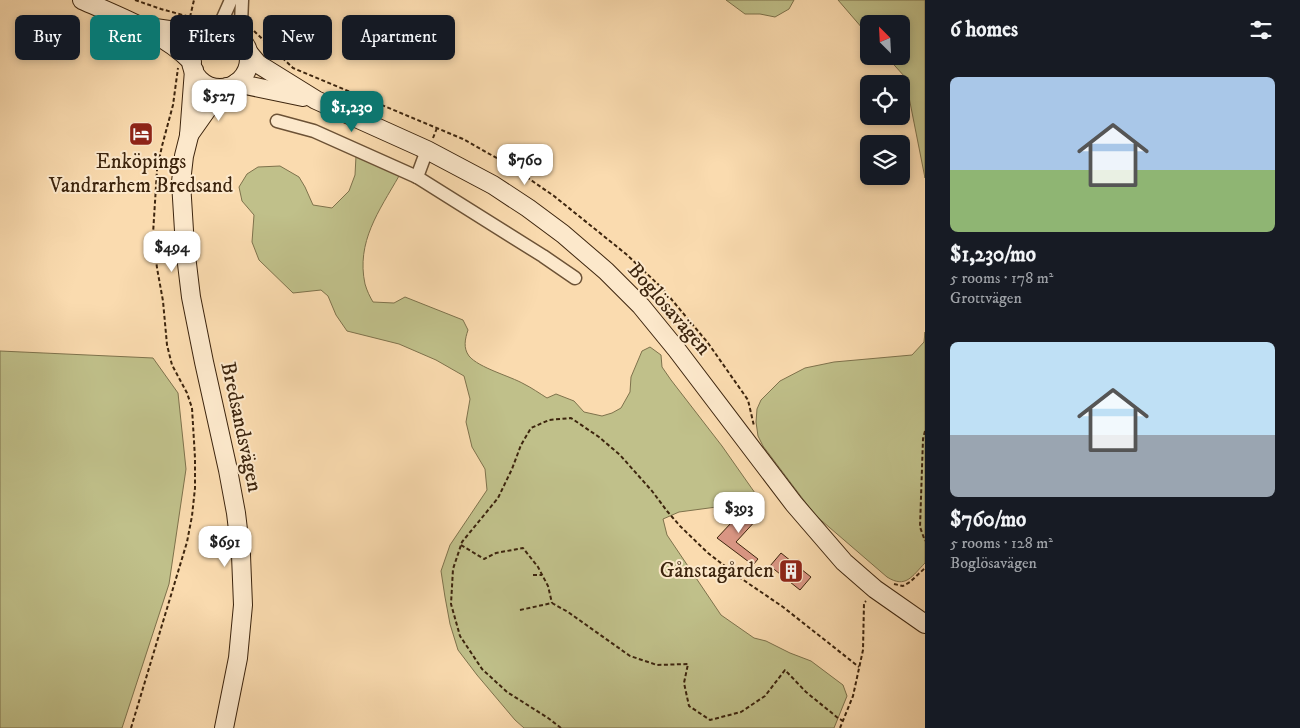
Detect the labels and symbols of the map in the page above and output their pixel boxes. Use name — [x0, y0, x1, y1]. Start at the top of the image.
north arrow — [860, 15, 910, 65]
pin: $527 — [189, 80, 249, 122]
pin: $1,230 — [311, 90, 393, 133]
hotel icon: Enköpings Vandrarhem Bredsand — [128, 121, 154, 147]
pin: $760 — [495, 144, 555, 186]
place label: Enköpings Vandrarhem Bredsand — [48, 149, 234, 199]
pin: $494 — [142, 230, 202, 273]
street label: Boglösavägen — [622, 257, 716, 361]
street label: Bredsandsvägen — [215, 359, 268, 495]
pin: $393 — [709, 492, 769, 534]
pin: $691 — [195, 526, 255, 568]
place label: Gånstagården — [660, 558, 774, 584]
building icon: Gånstagården — [778, 558, 804, 584]

